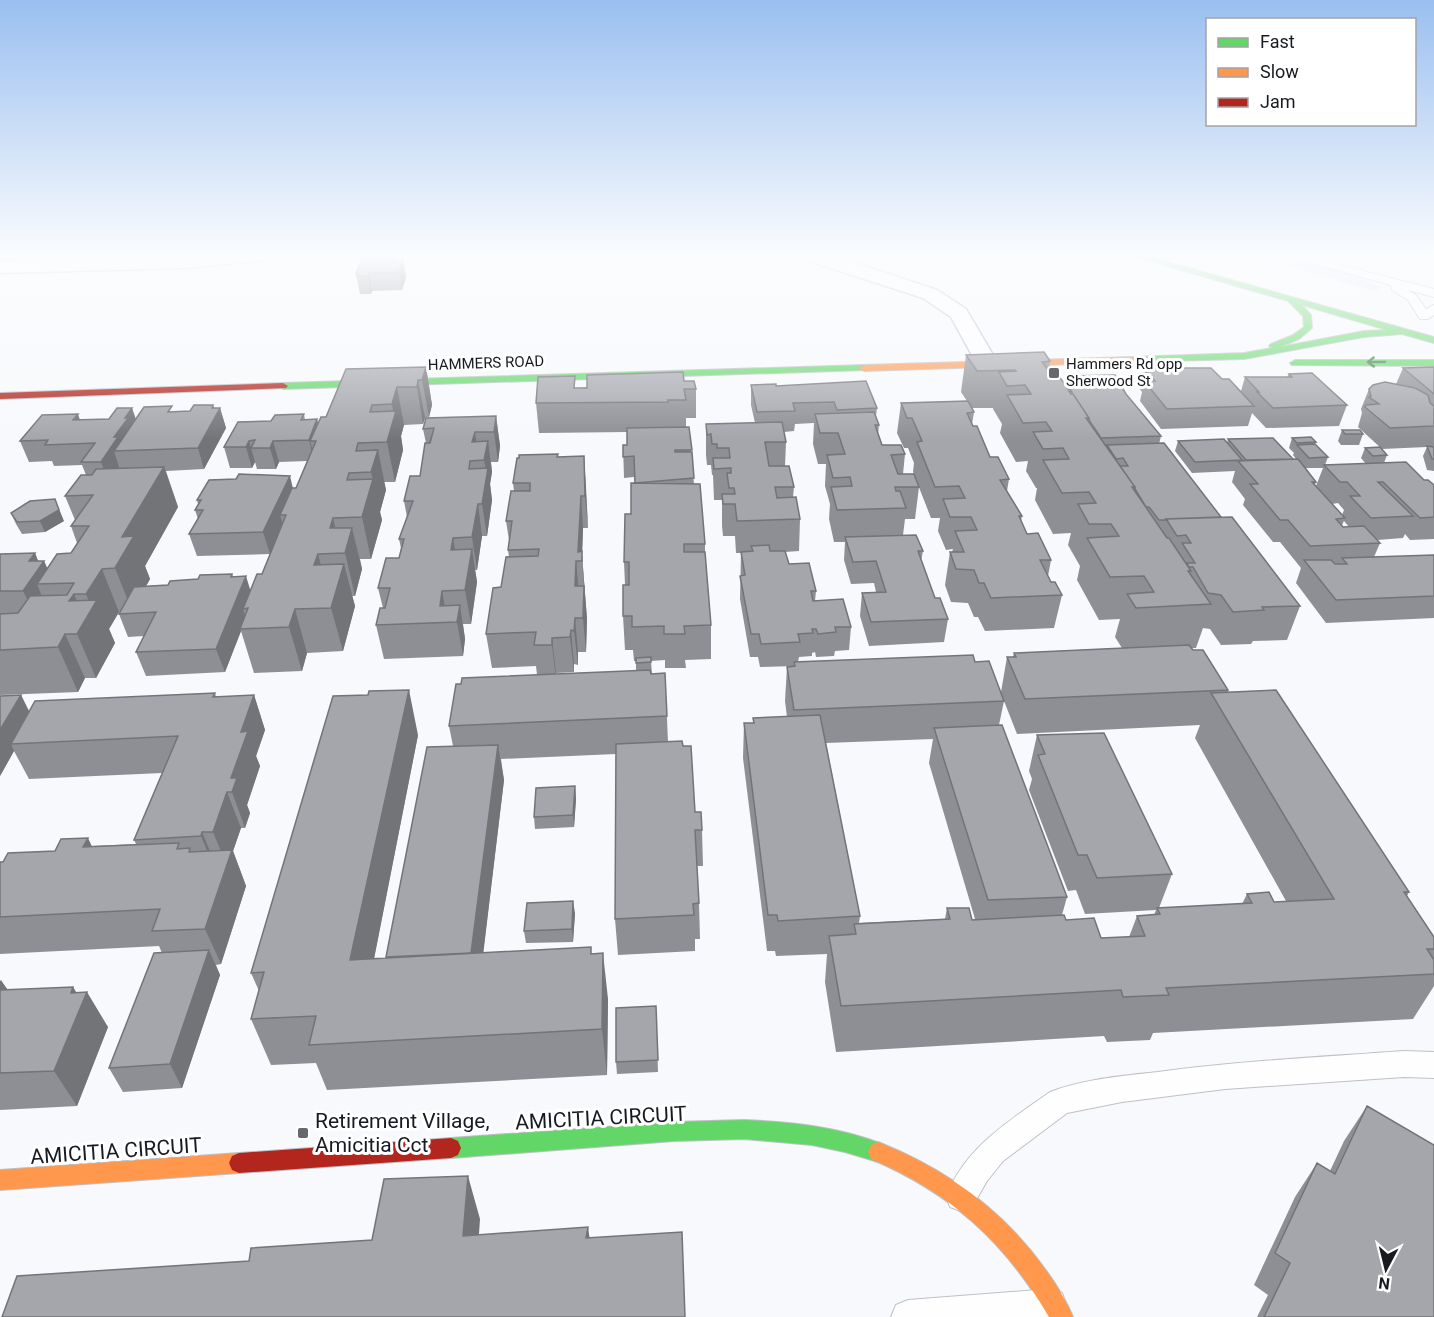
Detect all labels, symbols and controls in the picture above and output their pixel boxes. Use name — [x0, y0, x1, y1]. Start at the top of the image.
legend — [1206, 18, 1416, 126]
text: Fast — [1260, 31, 1295, 52]
text: Slow — [1260, 61, 1299, 82]
text: Jam — [1260, 91, 1296, 112]
street label: HAMMERS ROAD — [428, 352, 544, 374]
place label: Hammers Rd opp Sherwood St — [1066, 355, 1183, 390]
one-way arrow — [1366, 356, 1386, 367]
marker: Hammers Rd opp Sherwood St — [1047, 366, 1061, 380]
street label: AMICITIA CIRCUIT — [515, 1101, 688, 1134]
place label: Retirement Village, Amicitia Cct — [315, 1109, 490, 1157]
marker: Retirement Village, Amicitia Cct — [296, 1126, 310, 1140]
street label: AMICITIA CIRCUIT — [30, 1133, 203, 1169]
north arrow — [1356, 1239, 1416, 1299]
text: N — [1377, 1273, 1391, 1294]

